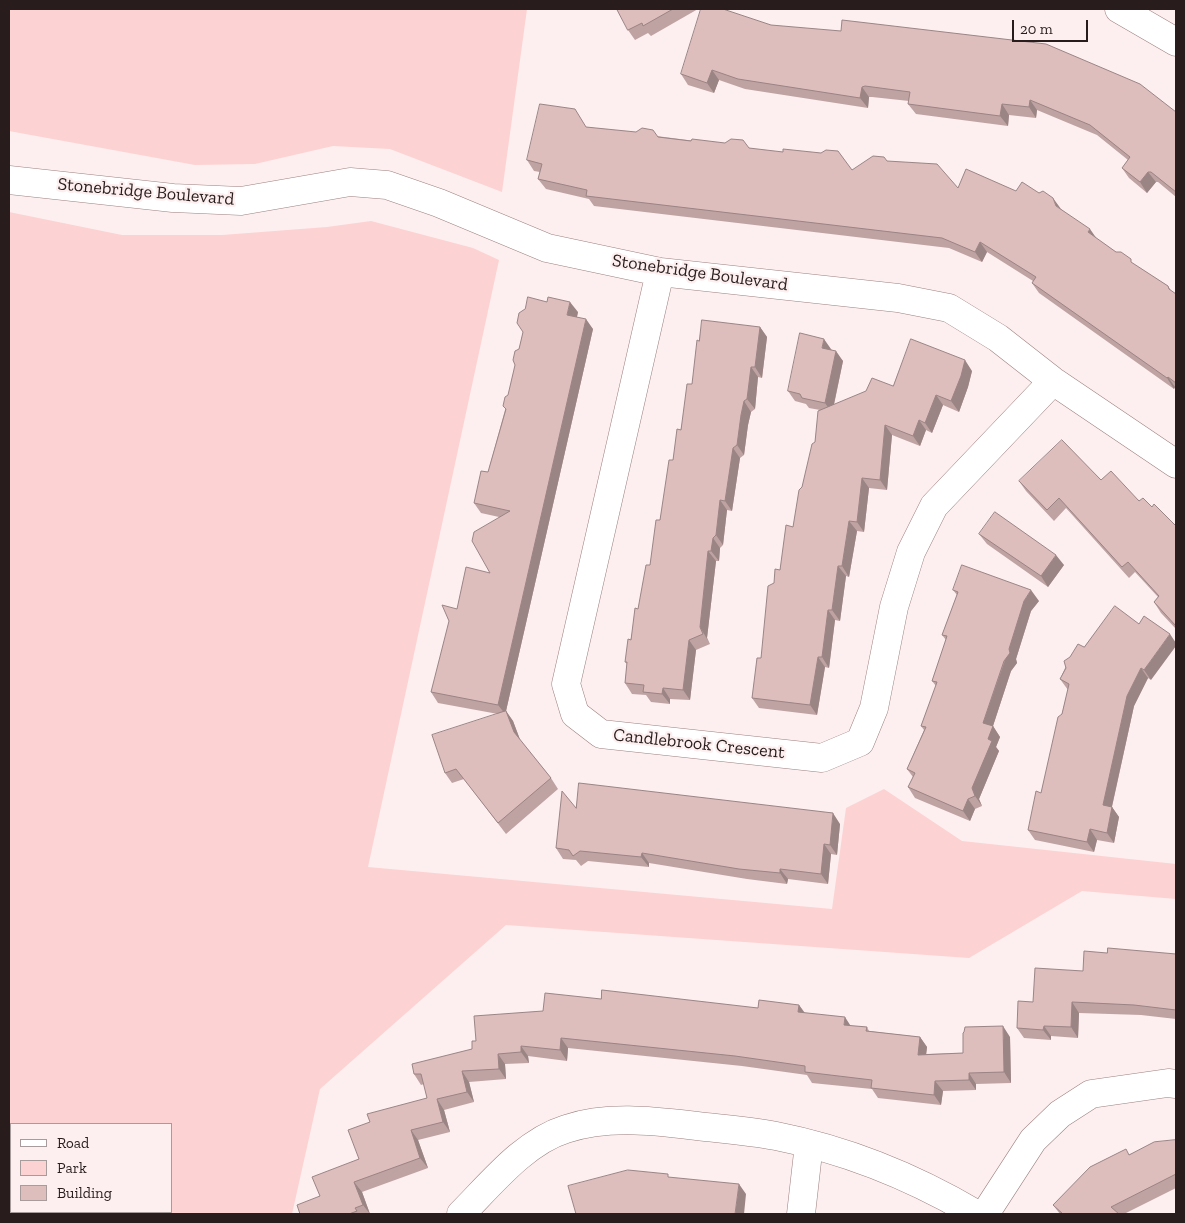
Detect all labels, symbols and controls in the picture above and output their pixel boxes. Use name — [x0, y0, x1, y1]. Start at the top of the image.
scale bar — [1015, 10, 1091, 42]
text: 20 m — [1020, 20, 1053, 38]
street label: Stonebridge Boulevard — [57, 174, 235, 210]
street label: Stonebridge Boulevard — [611, 250, 789, 296]
street label: Candlebrook Crescent — [612, 724, 786, 764]
legend — [10, 1123, 172, 1213]
text: Road — [57, 1134, 89, 1152]
text: Park — [57, 1159, 87, 1177]
text: Building — [57, 1184, 112, 1202]

